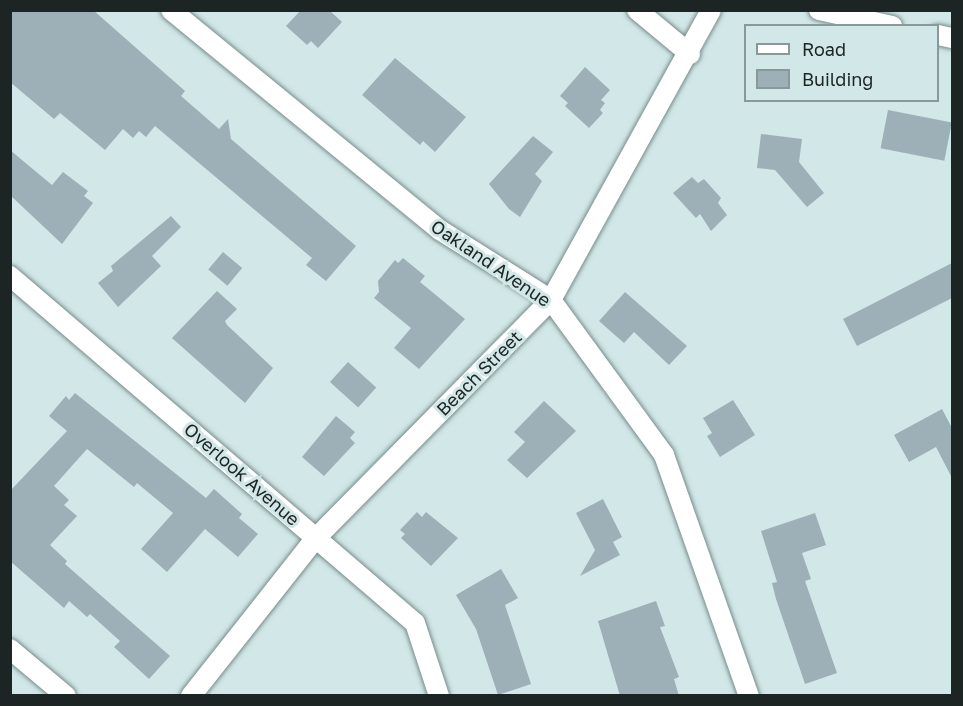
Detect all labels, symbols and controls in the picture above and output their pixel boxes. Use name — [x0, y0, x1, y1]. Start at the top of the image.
legend — [744, 24, 939, 102]
text: Road — [802, 38, 846, 60]
text: Building — [802, 68, 873, 90]
street label: Oakland Avenue — [427, 215, 555, 311]
street label: Beach Street — [432, 326, 526, 420]
street label: Overlook Avenue — [180, 418, 304, 530]

